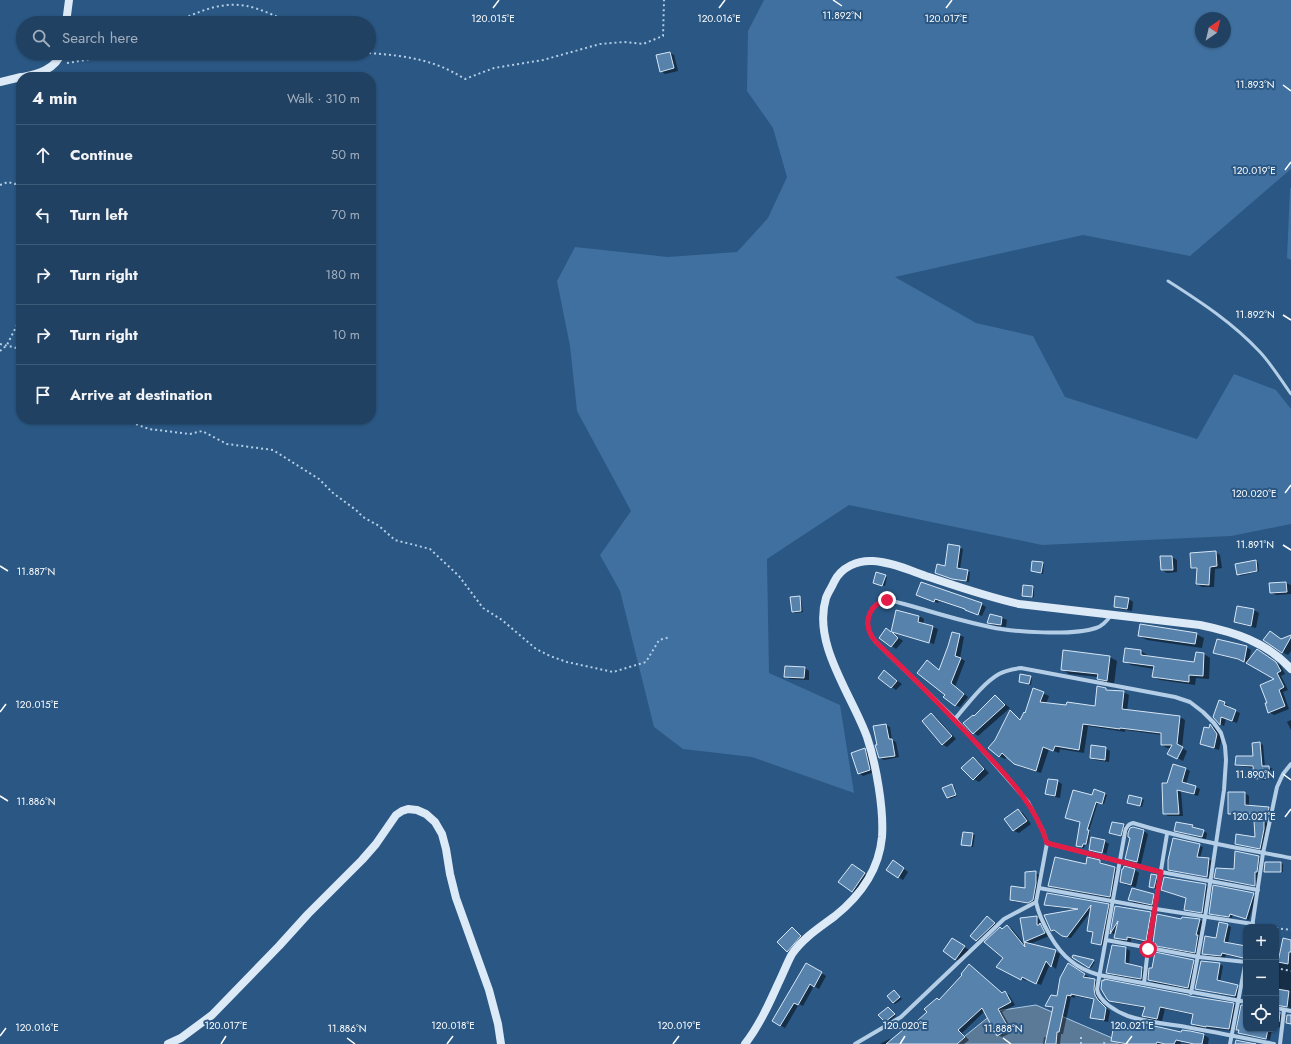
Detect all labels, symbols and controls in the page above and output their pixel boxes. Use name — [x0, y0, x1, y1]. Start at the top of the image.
text: 11.892°N — [822, 8, 862, 23]
text: 120.015°E — [471, 11, 515, 26]
text: 120.016°E — [697, 11, 741, 26]
text: 120.017°E — [924, 11, 968, 26]
north arrow — [1195, 12, 1231, 48]
search box — [16, 16, 376, 60]
icon: search — [30, 27, 52, 49]
text: Search here — [62, 27, 138, 49]
text: 11.893°N — [1235, 77, 1275, 92]
text: 4 min — [32, 86, 77, 110]
text: Walk · 310 m — [287, 89, 360, 108]
icon: ahead — [32, 144, 54, 166]
text: Continue — [70, 144, 133, 166]
text: 50 m — [331, 145, 360, 164]
text: 120.019°E — [1232, 163, 1276, 178]
icon: left — [32, 204, 54, 226]
text: Turn left — [70, 204, 128, 226]
text: 70 m — [331, 205, 360, 224]
icon: right — [32, 264, 54, 286]
text: Turn right — [70, 264, 138, 286]
text: 180 m — [325, 265, 360, 284]
text: 11.892°N — [1235, 307, 1275, 322]
icon: right — [32, 324, 54, 346]
text: Turn right — [70, 324, 138, 346]
text: 10 m — [332, 325, 360, 344]
icon: arrive — [32, 384, 54, 406]
text: Arrive at destination — [70, 384, 212, 406]
text: 120.020°E — [1231, 486, 1277, 501]
text: 11.891°N — [1236, 537, 1274, 552]
text: 11.887°N — [17, 564, 55, 579]
route end — [878, 591, 896, 609]
text: 120.015°E — [15, 697, 59, 712]
text: 11.890°N — [1235, 767, 1275, 782]
text: 11.886°N — [16, 794, 56, 809]
text: 120.021°E — [1232, 809, 1276, 824]
map controls — [1243, 924, 1279, 1032]
button: + — [1243, 924, 1279, 960]
route start — [1139, 940, 1157, 958]
button: − — [1243, 960, 1279, 996]
button: locate — [1243, 996, 1279, 1032]
text: 120.017°E — [204, 1018, 248, 1033]
text: 120.018°E — [431, 1018, 475, 1033]
text: 120.019°E — [657, 1018, 701, 1033]
text: 120.020°E — [882, 1018, 928, 1033]
text: 120.021°E — [1110, 1018, 1154, 1033]
text: 120.016°E — [15, 1020, 59, 1035]
text: 11.886°N — [327, 1021, 367, 1036]
text: 11.888°N — [984, 1021, 1022, 1036]

